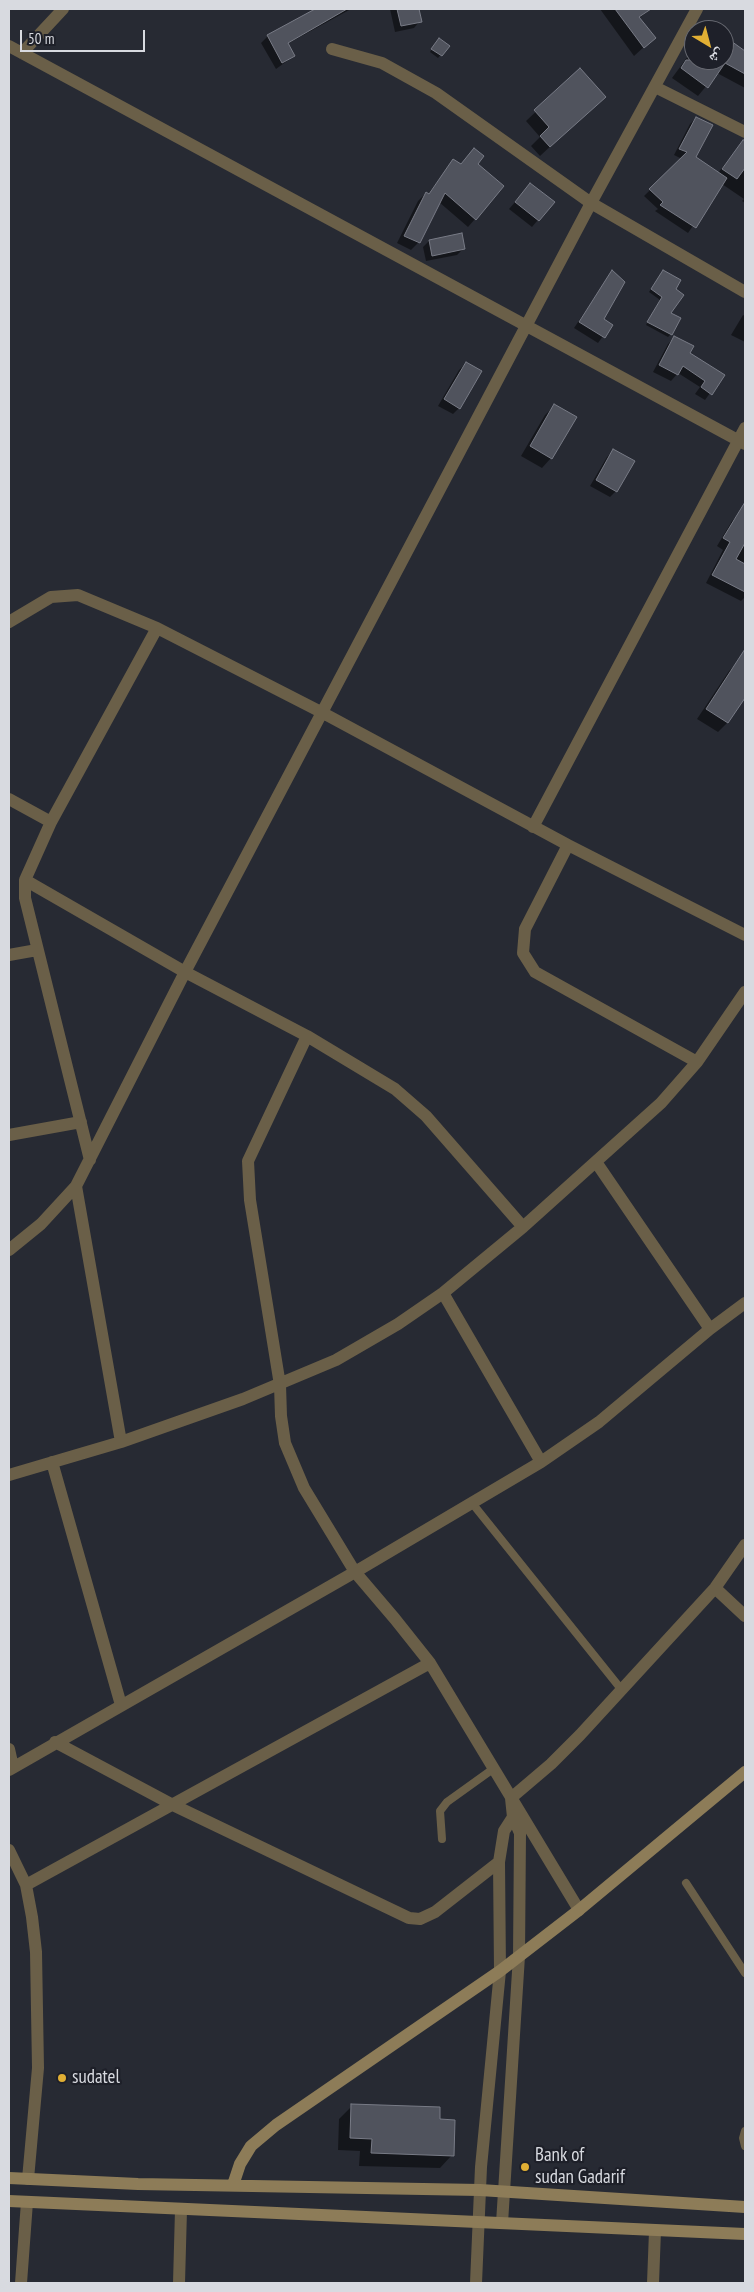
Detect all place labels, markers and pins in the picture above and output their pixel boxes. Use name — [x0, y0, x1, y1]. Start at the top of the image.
place label: sudatel — [72, 2067, 120, 2089]
marker: sudatel — [56, 2072, 68, 2084]
place label: Bank of sudan Gadarif — [535, 2145, 625, 2189]
marker: Bank of sudan Gadarif — [519, 2161, 531, 2173]

